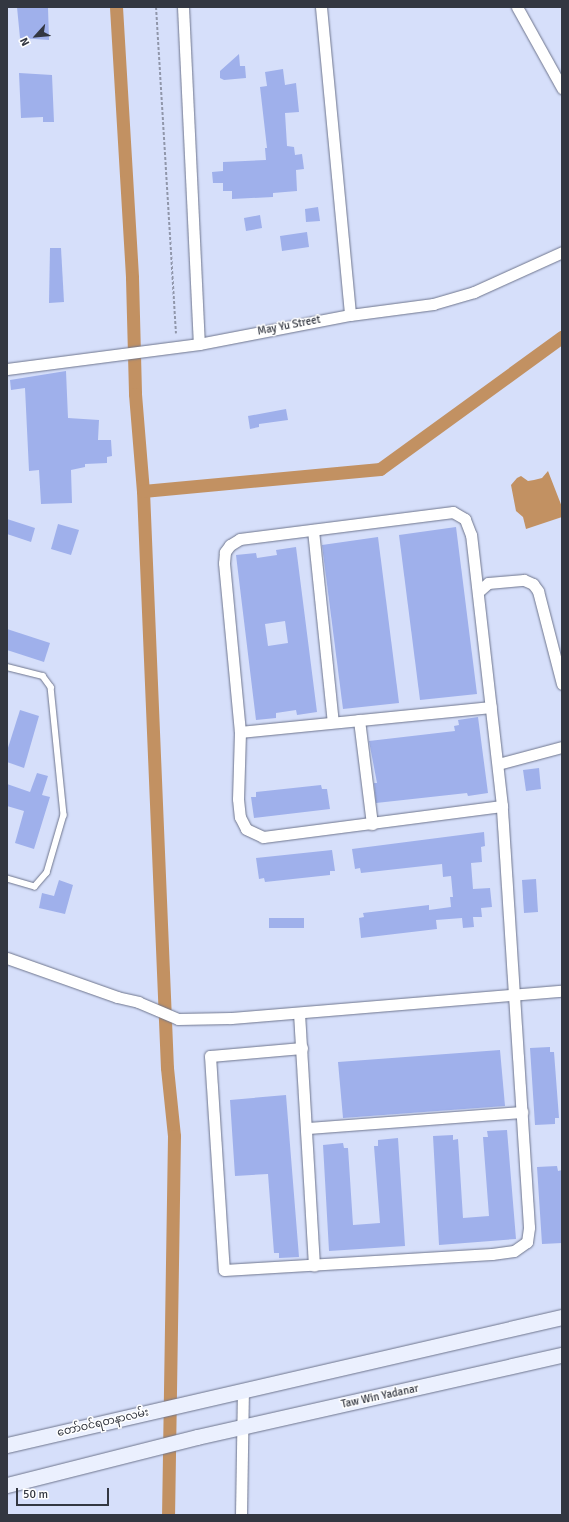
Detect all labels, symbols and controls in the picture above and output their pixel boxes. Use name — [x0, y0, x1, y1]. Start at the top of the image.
north arrow — [16, 16, 56, 56]
text: N — [17, 35, 32, 48]
street label: May Yu Street — [256, 313, 322, 339]
street label: Taw Win Yadanar — [340, 1382, 420, 1412]
street label: တော်ဝင်ရတနာလမ်း — [56, 1406, 150, 1440]
scale bar — [18, 1480, 111, 1506]
text: 50 m — [23, 1487, 48, 1502]

